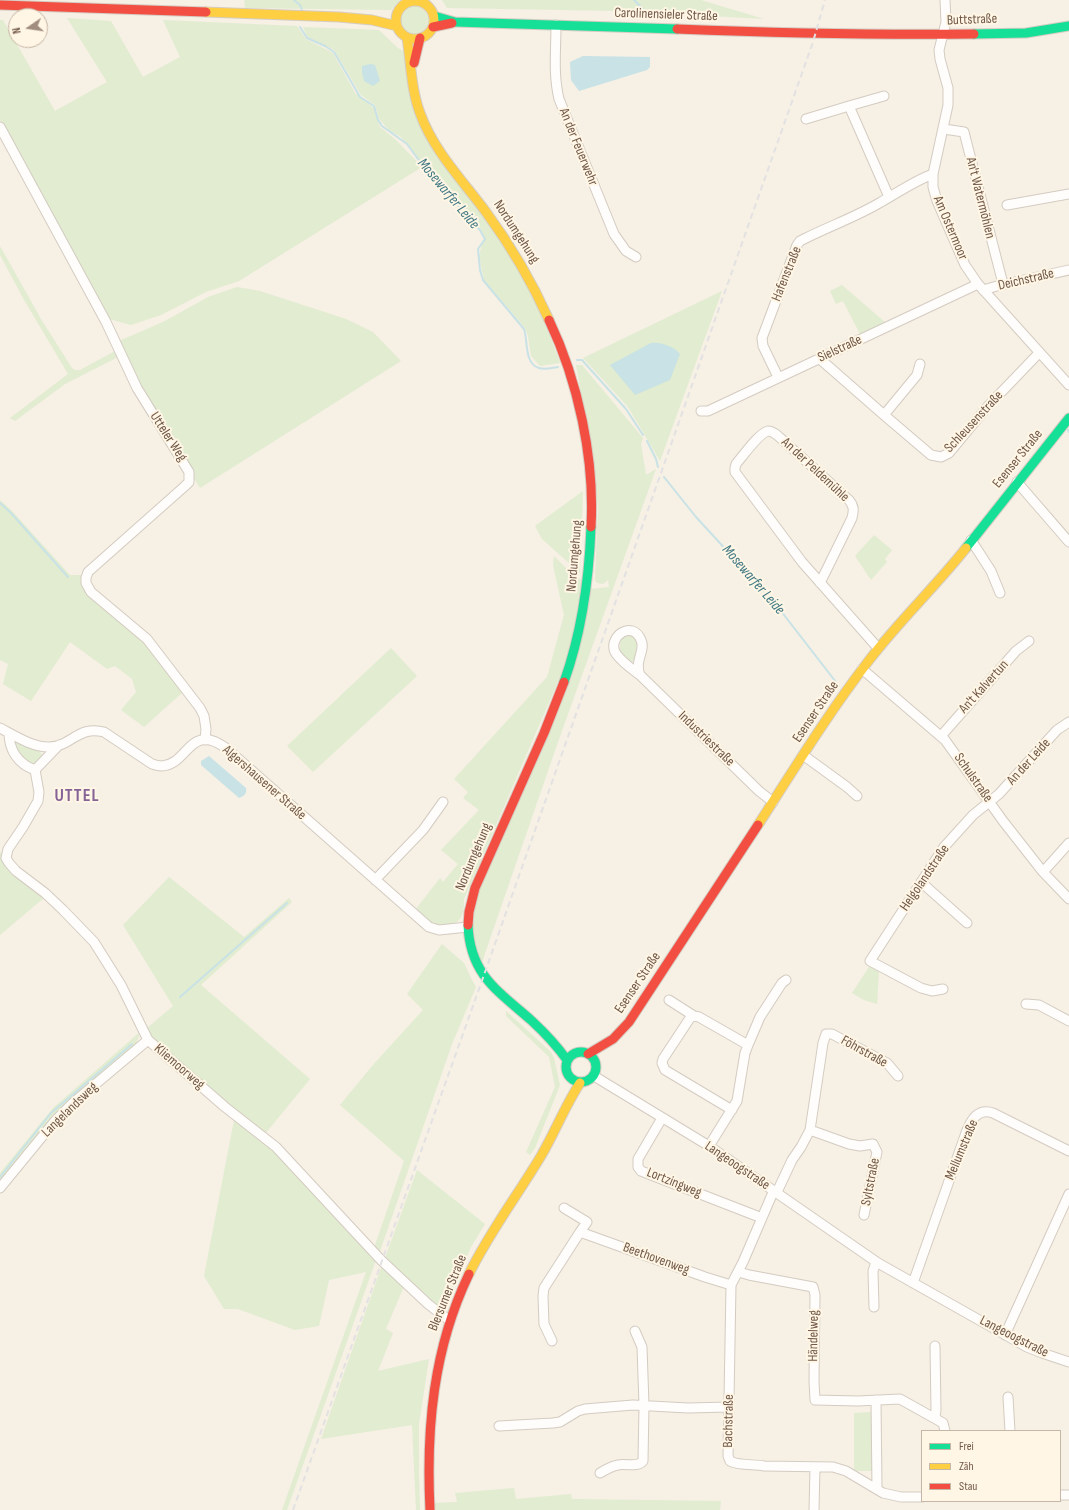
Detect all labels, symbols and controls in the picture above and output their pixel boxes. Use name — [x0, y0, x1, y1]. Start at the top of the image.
street label: Carolinensieler Straße — [614, 5, 718, 25]
north arrow — [8, 8, 48, 48]
street label: Buttstraße — [946, 11, 998, 29]
text: N — [10, 26, 24, 35]
street label: An der Feuerwehr — [555, 106, 601, 188]
water label: Mosewarfer Leide — [413, 155, 483, 233]
street label: An't Watermöhlen — [962, 156, 998, 240]
street label: Am Ostermoor — [929, 193, 971, 263]
street label: Nordumgehung — [489, 197, 543, 267]
street label: Hafenstraße — [768, 244, 806, 304]
street label: Deichstraße — [996, 265, 1056, 295]
street label: Sielstraße — [815, 331, 865, 367]
street label: Schleusenstraße — [941, 388, 1007, 456]
street label: Utteler Weg — [146, 409, 190, 465]
street label: Esenser Straße — [989, 426, 1047, 492]
street label: An der Peldemühle — [778, 434, 852, 506]
street label: Nordumgehung — [563, 519, 587, 593]
water label: Mosewarfer Leide — [718, 541, 788, 619]
street label: An't Kalvertun — [956, 657, 1012, 717]
street label: Esenser Straße — [789, 678, 843, 746]
street label: Industriestraße — [674, 708, 738, 770]
street label: An der Leide — [1004, 735, 1054, 789]
street label: Algershausener Straße — [219, 742, 309, 824]
street label: Schulstraße — [950, 750, 996, 806]
district label: UTTEL — [54, 785, 100, 807]
street label: Nordumgehung — [452, 821, 496, 893]
street label: Helgolandstraße — [897, 842, 953, 914]
street label: Esenser Straße — [611, 949, 665, 1017]
street label: Föhrstraße — [838, 1032, 890, 1072]
street label: Kliemoorweg — [150, 1041, 208, 1093]
street label: Langelandsweg — [38, 1079, 102, 1141]
street label: Mellumstraße — [942, 1117, 982, 1183]
street label: Langeoogstraße — [701, 1138, 773, 1194]
street label: Syltstraße — [858, 1157, 884, 1207]
street label: Lortzingweg — [644, 1164, 704, 1202]
street label: Beethovenweg — [621, 1239, 691, 1279]
street label: Blersumer Straße — [425, 1252, 471, 1334]
street label: Händelweg — [805, 1310, 823, 1362]
street label: Langeoogstraße — [977, 1313, 1051, 1361]
street label: Bachstraße — [720, 1394, 738, 1448]
legend — [921, 1430, 1061, 1502]
text: Frei — [959, 1439, 974, 1454]
text: Zäh — [959, 1459, 974, 1474]
text: Stau — [959, 1479, 977, 1494]

